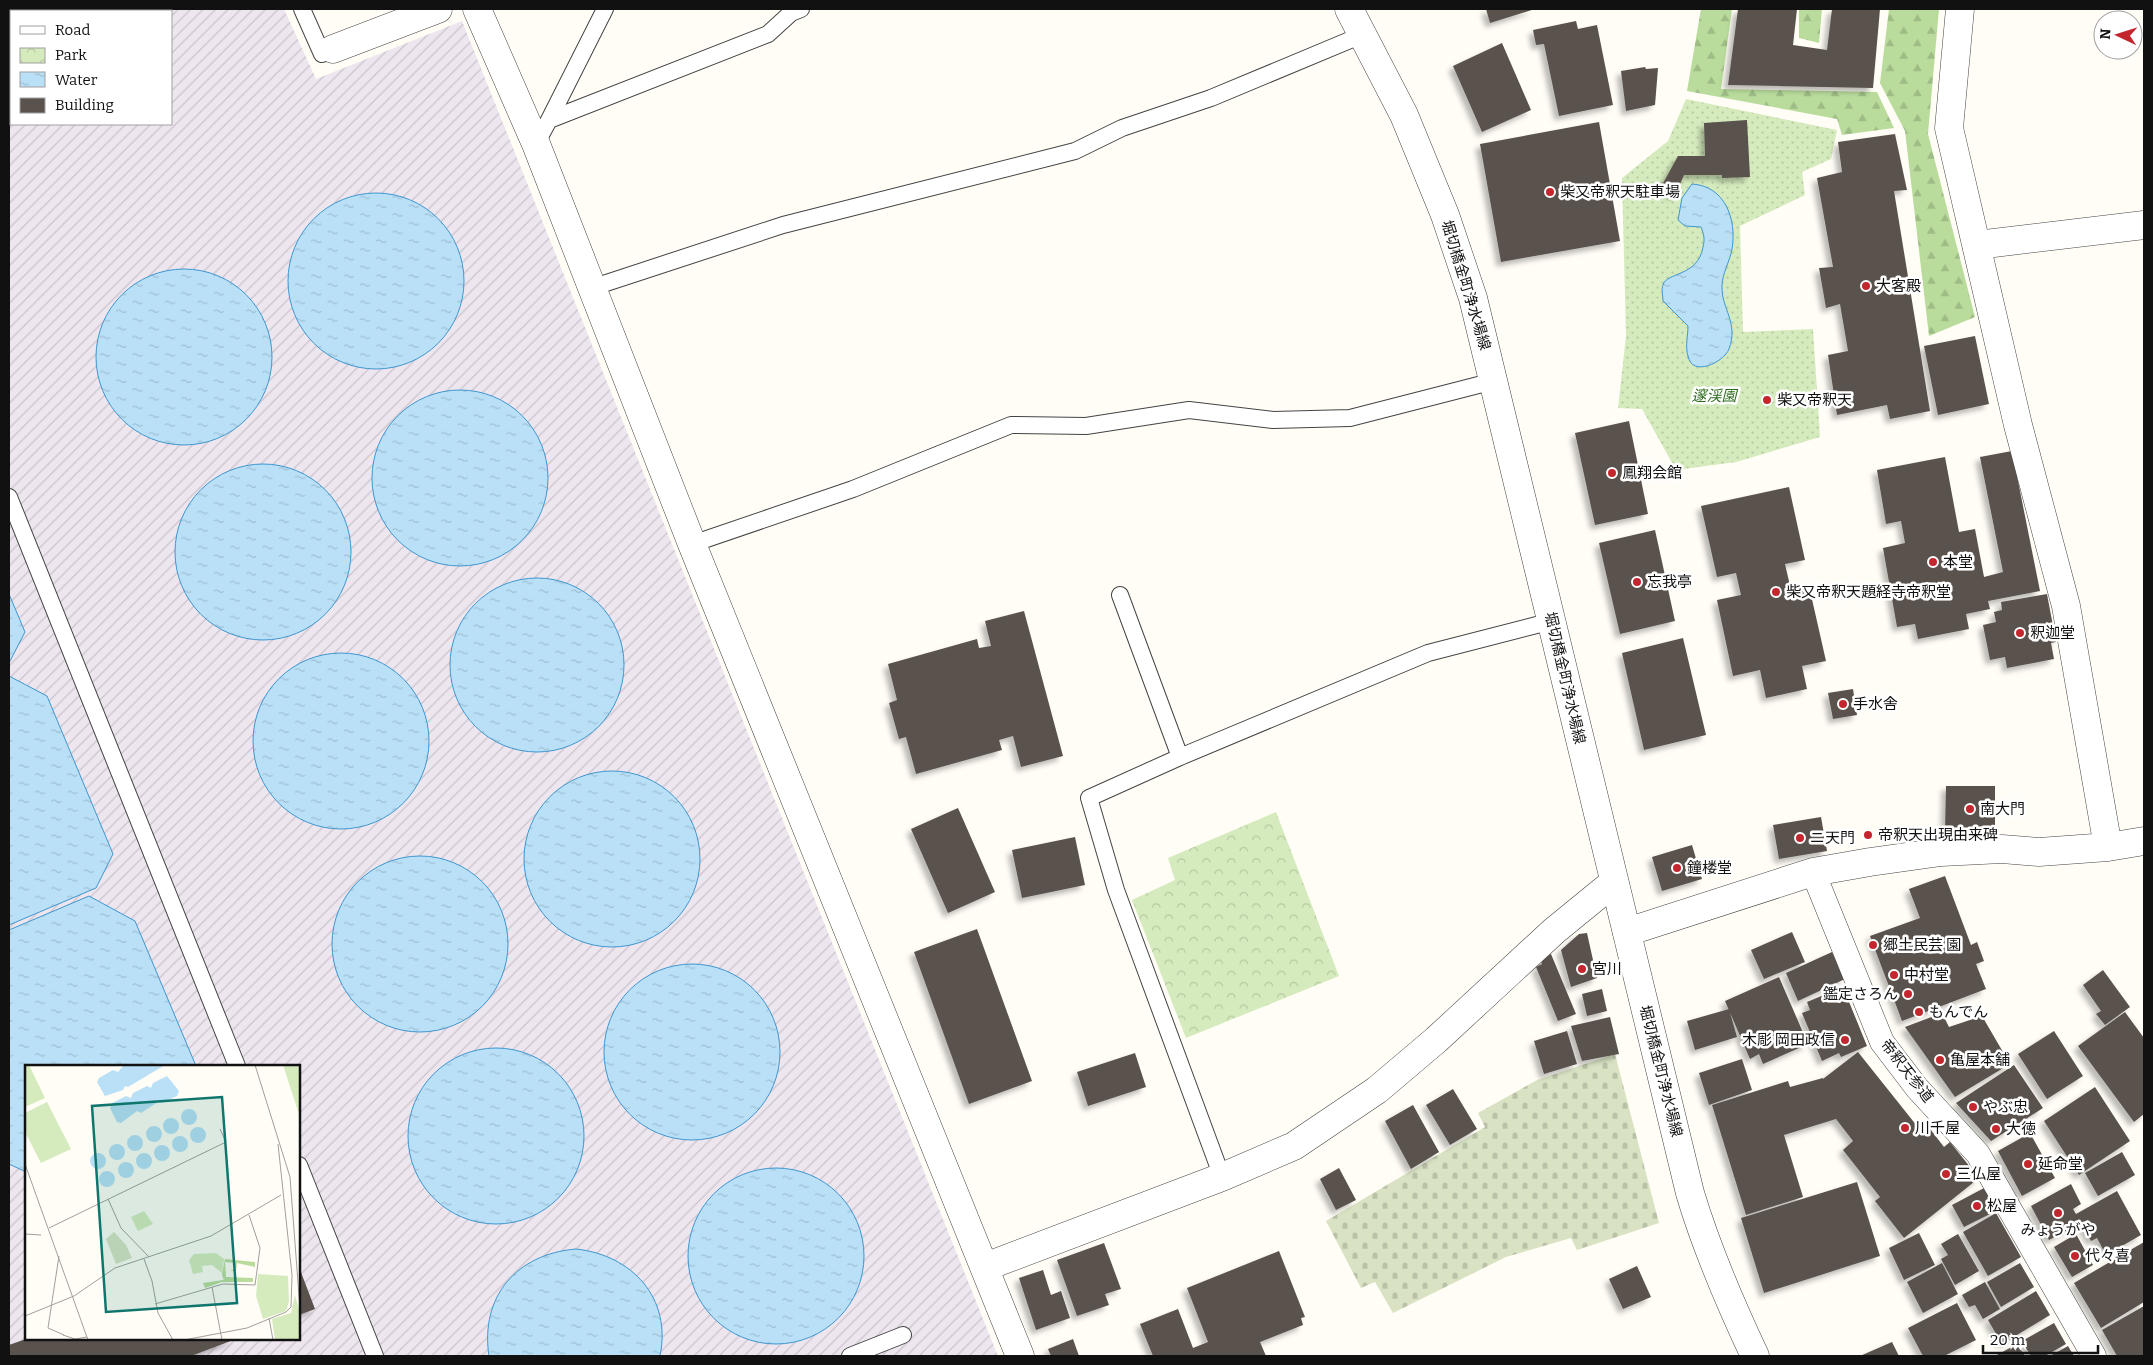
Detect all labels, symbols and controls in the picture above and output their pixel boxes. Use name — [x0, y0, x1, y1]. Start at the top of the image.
legend — [10, 10, 172, 125]
north arrow — [2093, 10, 2143, 60]
text: Road — [55, 21, 90, 39]
text: N — [2097, 28, 2114, 40]
text: Park — [55, 46, 87, 64]
text: Water — [55, 71, 98, 89]
text: Building — [55, 96, 114, 114]
place label: 柴又帝釈天駐車場 — [1560, 183, 1680, 201]
marker: 柴又帝釈天駐車場 — [1544, 186, 1556, 198]
street label: 堀切橋金町浄水場線 — [1438, 218, 1494, 352]
place label: 大客殿 — [1876, 277, 1921, 295]
marker: 大客殿 — [1860, 280, 1872, 292]
park label: 邃渓園 — [1691, 387, 1738, 405]
place label: 柴又帝釈天 — [1777, 391, 1852, 409]
marker: 柴又帝釈天 — [1761, 394, 1773, 406]
place label: 鳳翔会館 — [1622, 464, 1682, 482]
marker: 鳳翔会館 — [1606, 467, 1618, 479]
place label: 本堂 — [1943, 553, 1973, 571]
marker: 本堂 — [1927, 556, 1939, 568]
place label: 忘我亭 — [1647, 573, 1692, 591]
marker: 忘我亭 — [1631, 576, 1643, 588]
place label: 柴又帝釈天題経寺帝釈堂 — [1786, 583, 1951, 601]
marker: 柴又帝釈天題経寺帝釈堂 — [1770, 586, 1782, 598]
street label: 堀切橋金町浄水場線 — [1541, 610, 1589, 746]
place label: 釈迦堂 — [2030, 624, 2075, 642]
marker: 釈迦堂 — [2014, 627, 2026, 639]
place label: 手水舎 — [1853, 695, 1898, 713]
marker: 手水舎 — [1837, 698, 1849, 710]
place label: 南大門 — [1980, 800, 2025, 818]
marker: 南大門 — [1964, 803, 1976, 815]
place label: 帝釈天出現由来碑 — [1878, 826, 1998, 844]
place label: ニ天門 — [1810, 829, 1855, 847]
marker: 帝釈天出現由来碑 — [1862, 829, 1874, 841]
marker: ニ天門 — [1794, 832, 1806, 844]
place label: 鐘楼堂 — [1687, 859, 1732, 877]
marker: 鐘楼堂 — [1671, 862, 1683, 874]
place label: 郷土民芸 園 — [1883, 936, 1961, 954]
marker: 郷土民芸 園 — [1867, 939, 1879, 951]
place label: 宮川 — [1592, 960, 1622, 978]
marker: 宮川 — [1576, 963, 1588, 975]
place label: 中村堂 — [1904, 966, 1949, 984]
marker: 中村堂 — [1888, 969, 1900, 981]
place label: 鑑定さろん — [1823, 985, 1898, 1003]
marker: 鑑定さろん — [1902, 988, 1914, 1000]
street label: 堀切橋金町浄水場線 — [1636, 1003, 1686, 1139]
place label: もんでん — [1929, 1003, 1988, 1021]
marker: もんでん — [1913, 1006, 1925, 1018]
place label: 木彫 岡田政信 — [1742, 1031, 1835, 1049]
marker: 木彫 岡田政信 — [1839, 1034, 1851, 1046]
street label: 帝釈天参道 — [1877, 1036, 1937, 1106]
place label: 亀屋本舗 — [1950, 1051, 2010, 1069]
marker: 亀屋本舗 — [1934, 1054, 1946, 1066]
inset map — [25, 1065, 300, 1340]
place label: やぶ忠 — [1983, 1098, 2028, 1116]
marker: やぶ忠 — [1967, 1101, 1979, 1113]
place label: 川千屋 — [1915, 1119, 1960, 1137]
place label: 大徳 — [2006, 1120, 2036, 1138]
marker: 川千屋 — [1899, 1122, 1911, 1134]
marker: 大徳 — [1990, 1123, 2002, 1135]
place label: 延命堂 — [2038, 1155, 2083, 1173]
marker: 延命堂 — [2022, 1158, 2034, 1170]
place label: 三仏屋 — [1956, 1165, 2001, 1183]
marker: 三仏屋 — [1940, 1168, 1952, 1180]
place label: 松屋 — [1987, 1197, 2017, 1215]
marker: 松屋 — [1971, 1200, 1983, 1212]
marker: みょうがや — [2052, 1207, 2064, 1219]
place label: みょうがや — [2020, 1221, 2096, 1239]
place label: 代々喜 — [2085, 1247, 2130, 1265]
marker: 代々喜 — [2069, 1250, 2081, 1262]
scale bar — [1983, 1322, 2098, 1354]
text: 20 m — [1990, 1331, 2026, 1349]

